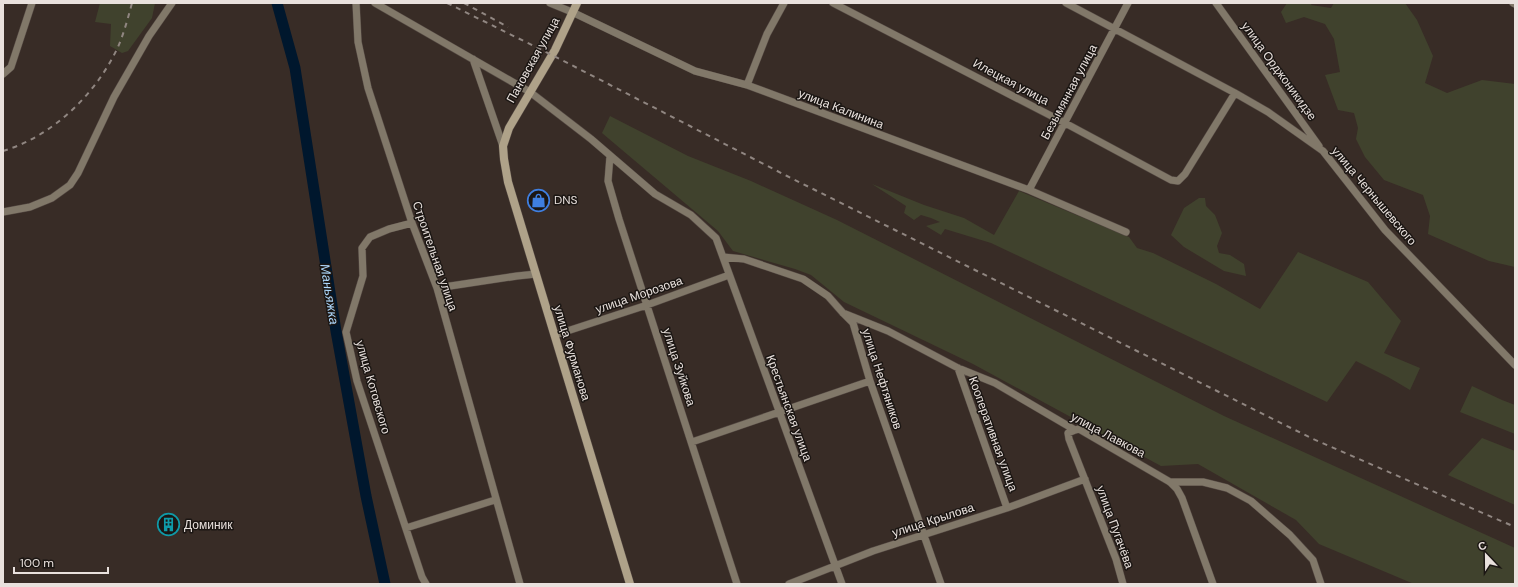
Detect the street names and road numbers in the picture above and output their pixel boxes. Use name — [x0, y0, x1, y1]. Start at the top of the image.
street label: Пановская улица — [503, 14, 563, 106]
street label: улица Орджоникидзе — [1238, 19, 1320, 124]
street label: Безымянная улица — [1037, 41, 1101, 142]
street label: Илецкая улица — [970, 55, 1052, 109]
street label: улица Калинина — [796, 85, 886, 133]
street label: улица Чернышевского — [1328, 143, 1420, 249]
street label: Строительная улица — [409, 199, 461, 313]
street label: улица Морозова — [593, 272, 685, 317]
street label: улица Фурманова — [550, 303, 594, 403]
street label: улица Зуйкова — [659, 326, 699, 408]
street label: улица Нефтяников — [858, 327, 906, 431]
street label: улица Котовского — [352, 338, 394, 436]
street label: Крестьянская улица — [762, 353, 816, 464]
street label: Кооперативная улица — [965, 374, 1021, 494]
street label: улица Лавкова — [1068, 409, 1148, 461]
street label: улица Пугачёва — [1093, 483, 1138, 571]
street label: улица Крылова — [890, 499, 976, 541]

